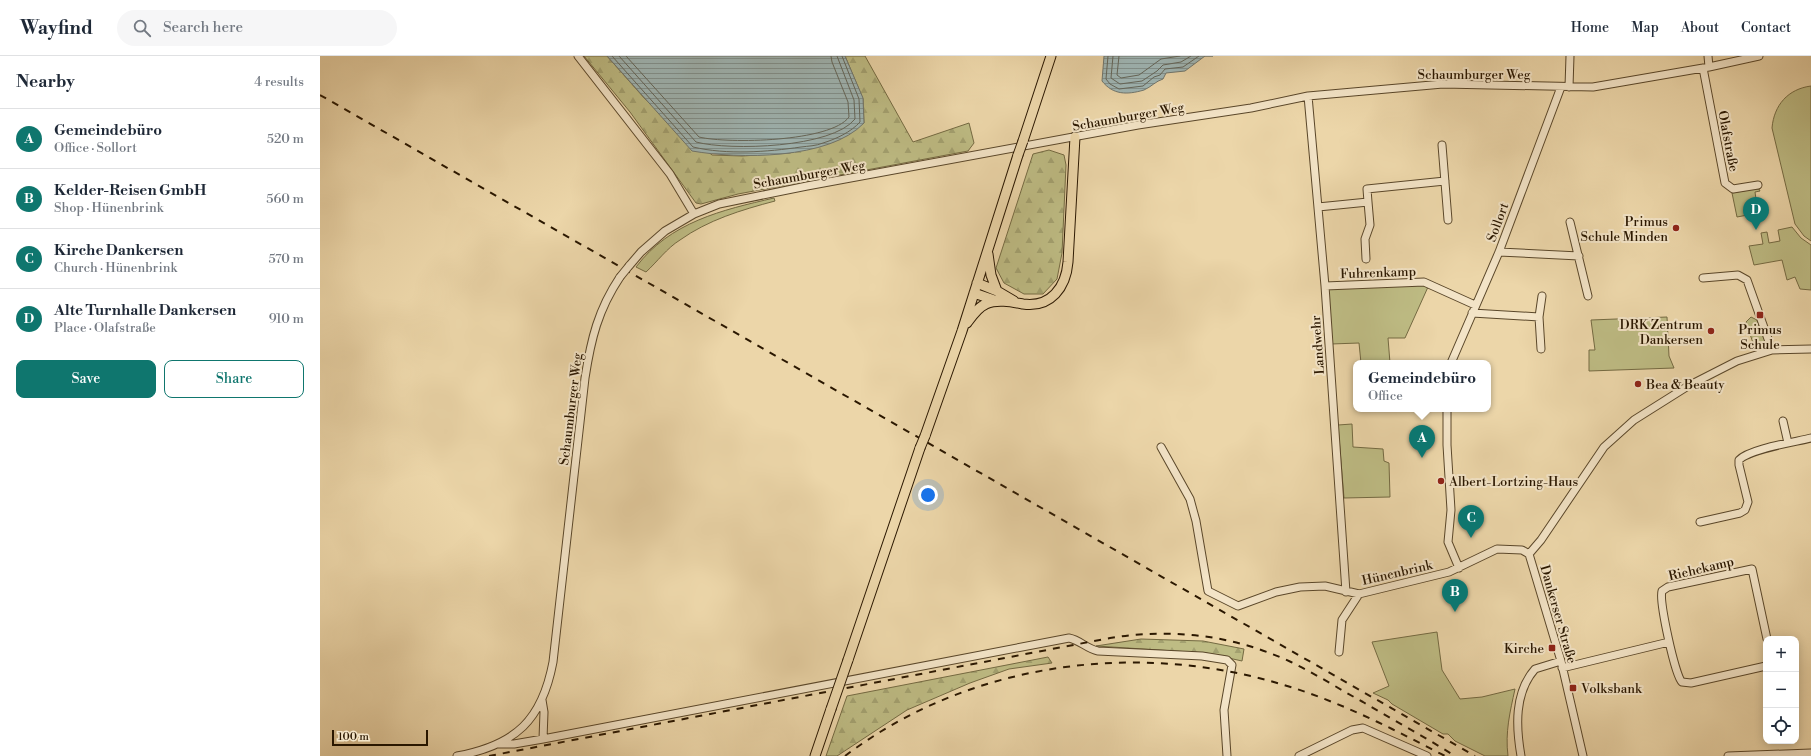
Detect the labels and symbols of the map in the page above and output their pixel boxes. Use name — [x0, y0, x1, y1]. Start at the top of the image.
street label: Schaumburger Weg — [1417, 67, 1531, 83]
street label: Schaumburger Weg — [1071, 99, 1186, 135]
street label: Olafstraße — [1714, 109, 1742, 173]
street label: Schaumburger Weg — [752, 157, 867, 193]
pin: D — [1743, 197, 1769, 230]
street label: Sollort — [1484, 200, 1512, 244]
place label: Primus Schule Minden — [1581, 214, 1668, 245]
marker: Primus Schule Minden — [1671, 223, 1681, 233]
street label: Fuhrenkamp — [1340, 264, 1416, 282]
marker: Primus Schule — [1755, 310, 1765, 320]
street label: Landwehr — [1308, 314, 1328, 375]
place label: DRK Zentrum Dankersen — [1620, 317, 1704, 348]
place label: Primus Schule — [1738, 322, 1782, 353]
marker: DRK Zentrum Dankersen — [1706, 326, 1716, 336]
street label: Schaumburger Weg — [556, 352, 586, 466]
place label: Bea & Beauty — [1645, 377, 1725, 393]
marker: Bea & Beauty — [1633, 379, 1643, 389]
pin: A — [1409, 425, 1435, 458]
place label: Albert-Lortzing-Haus — [1448, 474, 1579, 490]
marker: Albert-Lortzing-Haus — [1436, 476, 1446, 486]
your location — [918, 485, 938, 505]
pin: C — [1458, 505, 1484, 538]
street label: Riehekamp — [1667, 554, 1736, 584]
street label: Hünenbrink — [1360, 557, 1435, 589]
street label: Dankerser Straße — [1536, 563, 1580, 666]
pin: B — [1442, 579, 1468, 612]
place label: Kirche — [1504, 641, 1544, 657]
marker: Kirche — [1547, 643, 1557, 653]
place label: Volksbank — [1580, 681, 1643, 697]
marker: Volksbank — [1568, 683, 1578, 693]
scale bar — [332, 728, 428, 747]

